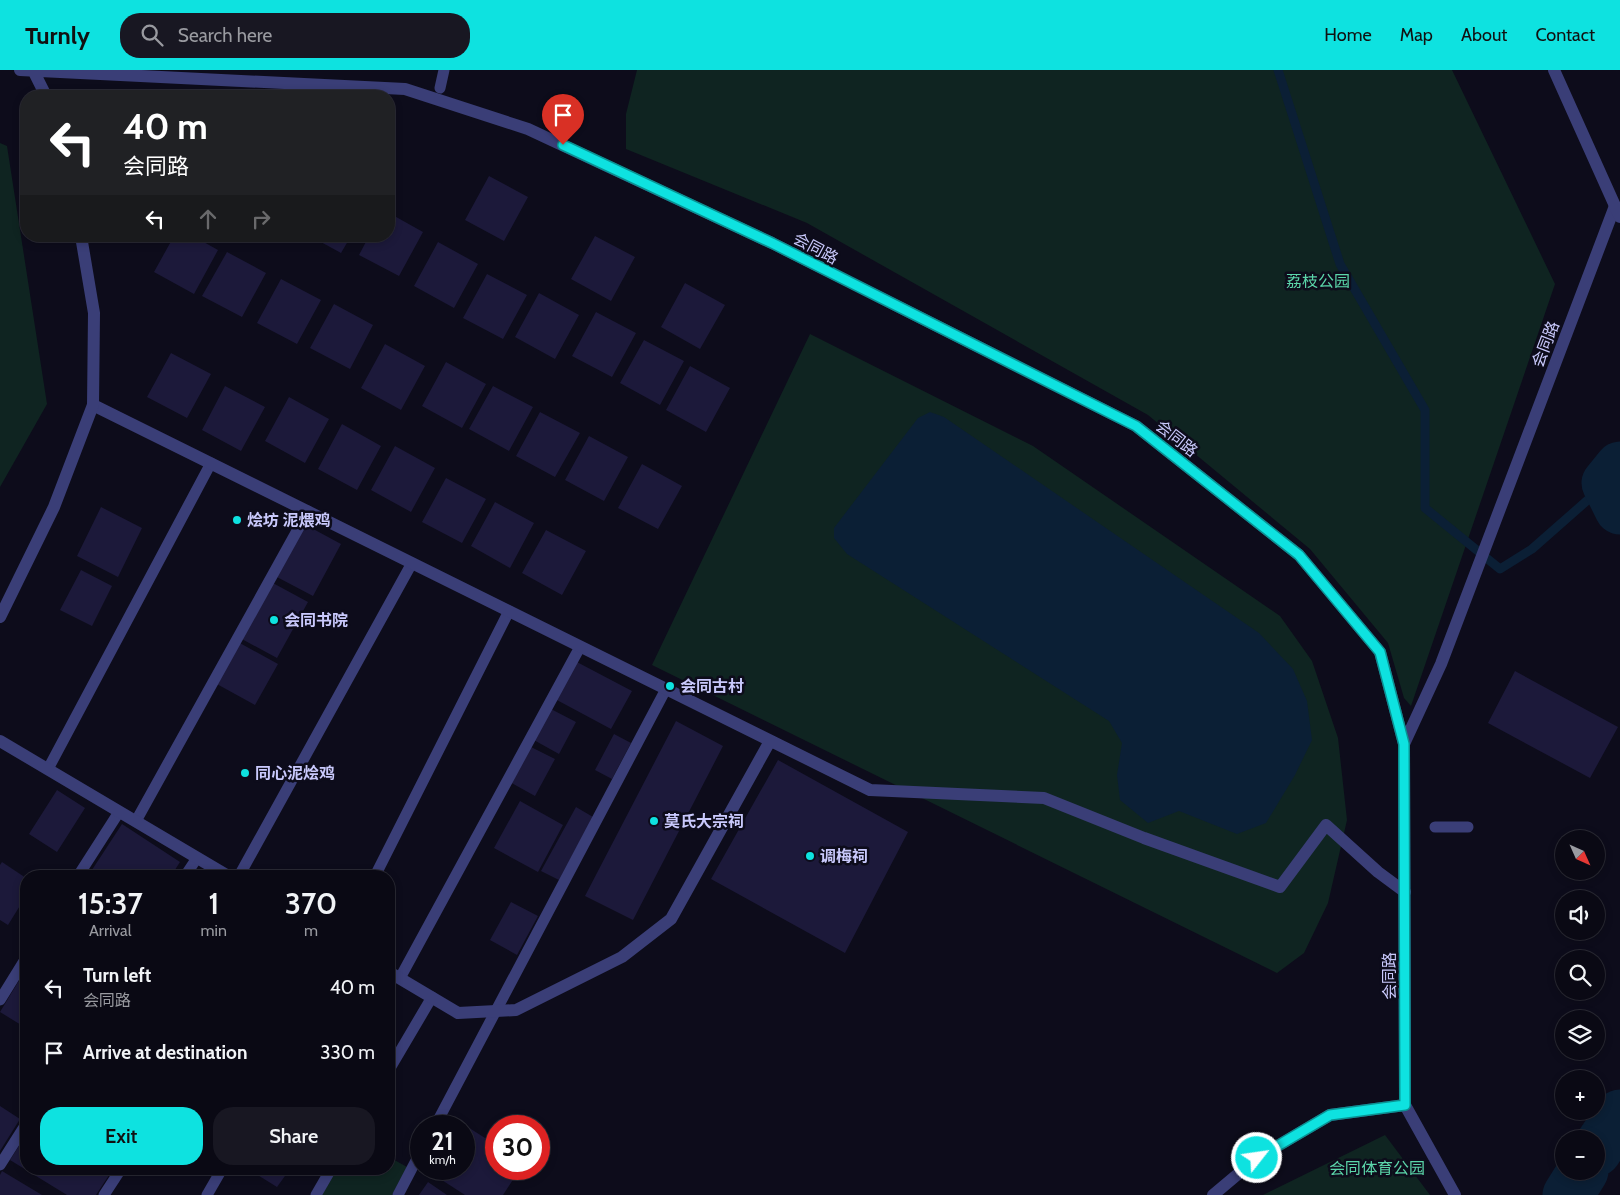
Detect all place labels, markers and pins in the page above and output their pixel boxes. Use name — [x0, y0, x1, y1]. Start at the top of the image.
pin — [542, 94, 584, 145]
place label: 烩坊 泥煨鸡 — [247, 511, 331, 530]
marker: 烩坊 泥煨鸡 — [231, 514, 243, 526]
place label: 会同书院 — [284, 611, 348, 630]
marker: 会同书院 — [268, 614, 280, 626]
place label: 会同古村 — [680, 677, 744, 696]
marker: 会同古村 — [664, 680, 676, 692]
place label: 同心泥烩鸡 — [255, 764, 335, 783]
marker: 同心泥烩鸡 — [239, 767, 251, 779]
place label: 莫氏大宗祠 — [664, 812, 744, 831]
marker: 莫氏大宗祠 — [648, 815, 660, 827]
place label: 调梅祠 — [820, 847, 868, 866]
marker: 调梅祠 — [804, 850, 816, 862]

